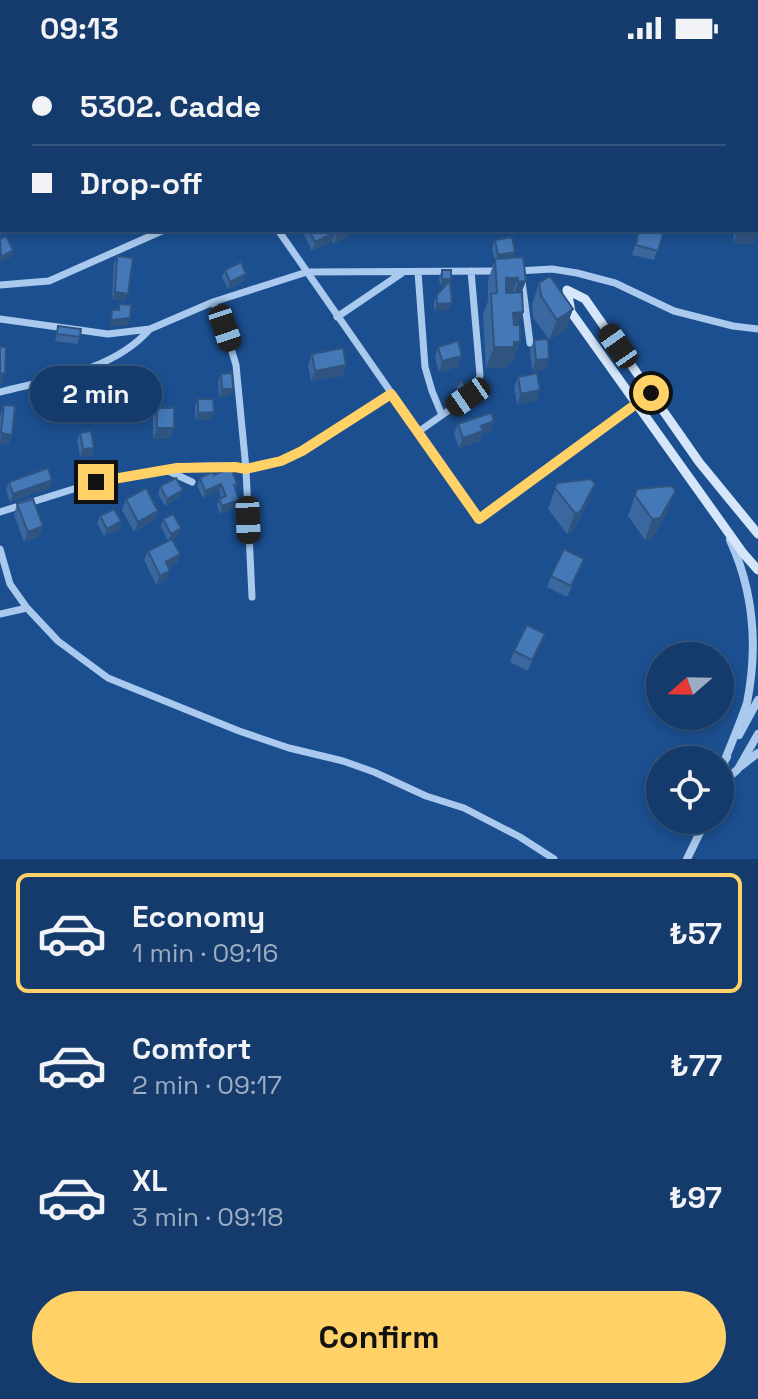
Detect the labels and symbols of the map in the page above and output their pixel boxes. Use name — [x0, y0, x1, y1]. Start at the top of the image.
car — [206, 301, 244, 355]
car — [594, 319, 642, 373]
callout: 2 min — [30, 366, 162, 422]
car — [441, 373, 495, 421]
route start — [633, 375, 669, 411]
route end — [78, 464, 114, 500]
car — [235, 496, 261, 544]
north arrow — [646, 642, 734, 730]

